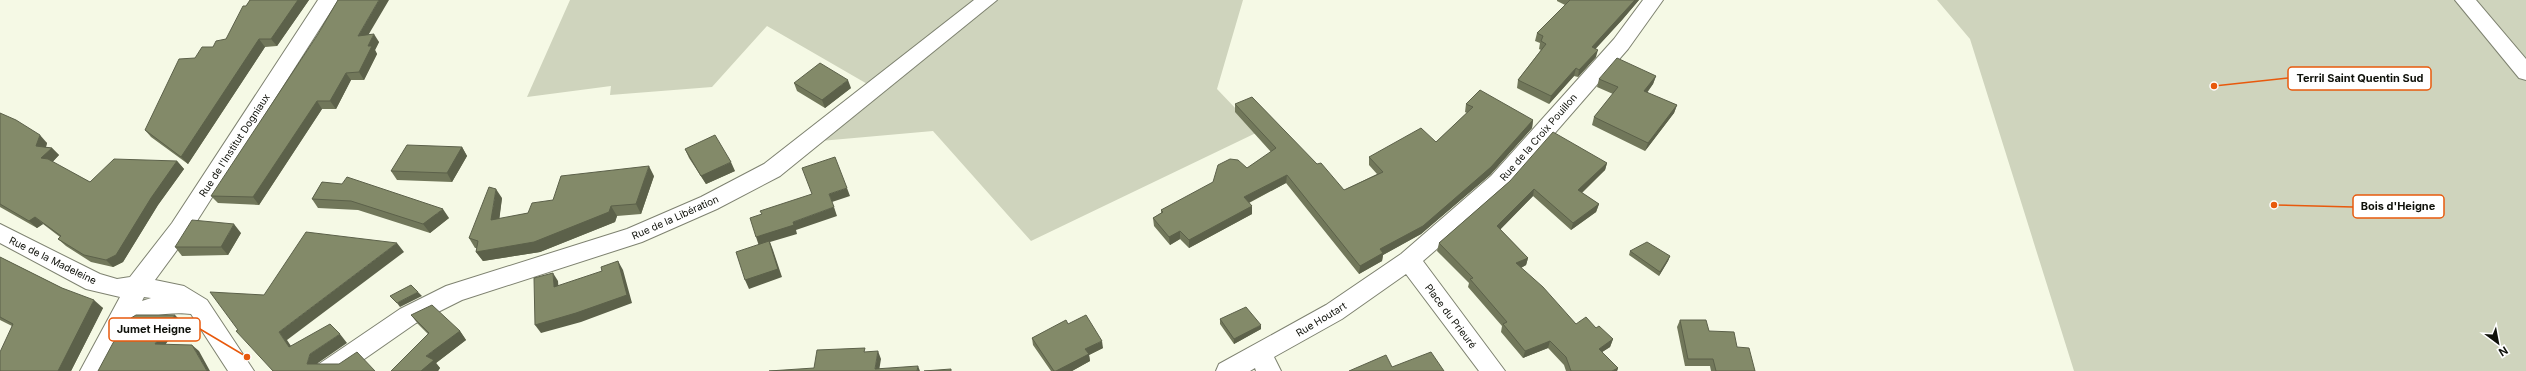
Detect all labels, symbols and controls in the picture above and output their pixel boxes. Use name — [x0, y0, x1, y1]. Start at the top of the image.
callout: Terril Saint Quentin Sud — [2288, 67, 2431, 90]
text: Terril Saint Quentin Sud — [2296, 71, 2424, 85]
street label: Rue de l'Institut Dogniaux — [196, 91, 272, 199]
street label: Rue de la Croix Pouillon — [1497, 91, 1579, 183]
street label: Rue de la Libération — [630, 192, 720, 242]
callout: Bois d'Heigne — [2353, 195, 2444, 218]
text: Bois d'Heigne — [2361, 199, 2436, 213]
street label: Rue de la Madeleine — [7, 234, 99, 286]
street label: Place du Prieuré — [1423, 281, 1479, 351]
street label: Rue Houtart — [1294, 299, 1349, 339]
callout: Jumet Heigne — [109, 318, 200, 341]
text: Jumet Heigne — [117, 322, 192, 336]
north arrow — [2478, 323, 2518, 363]
text: N — [2496, 343, 2511, 360]

